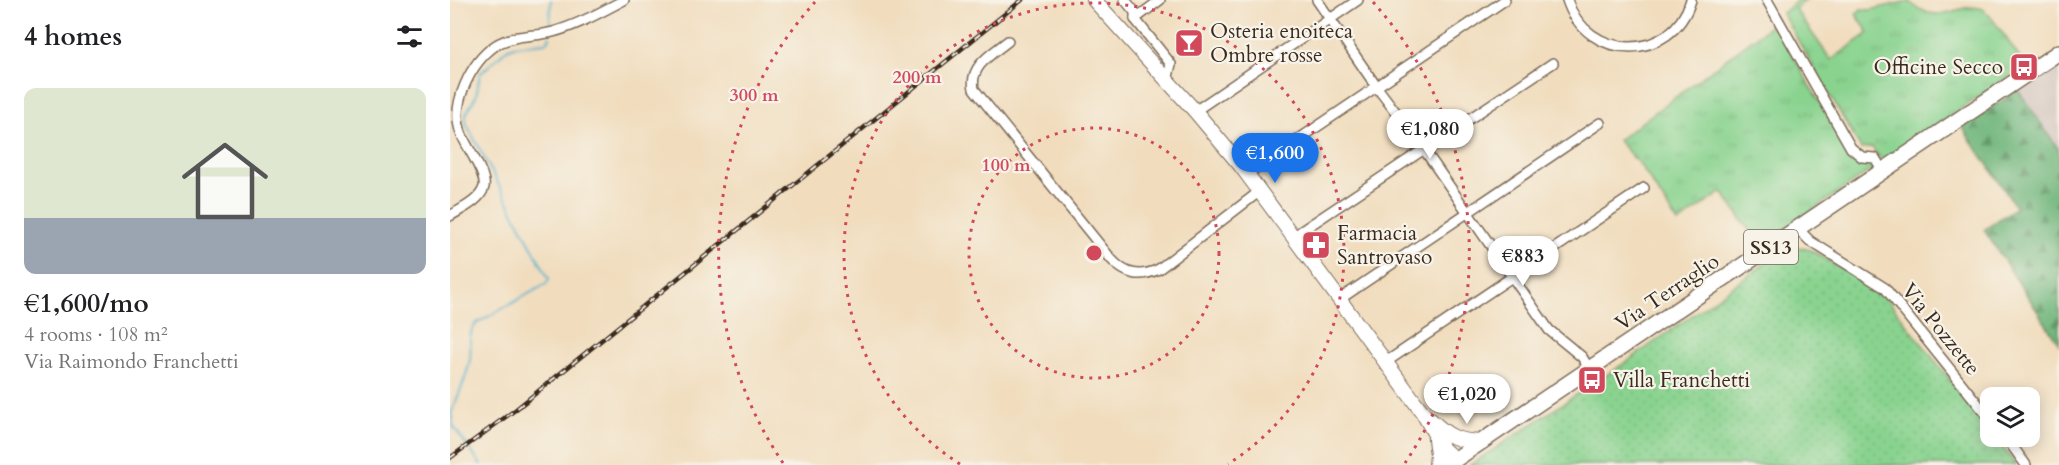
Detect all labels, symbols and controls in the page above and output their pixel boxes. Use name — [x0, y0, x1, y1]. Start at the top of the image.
place label: Osteria enoiteca Ombre rosse — [1210, 17, 1353, 70]
text: 4 homes — [24, 19, 122, 54]
icon: filters — [393, 20, 426, 53]
bar icon: Osteria enoiteca Ombre rosse — [1173, 27, 1205, 59]
bus stop icon: Officine Secco — [2008, 51, 2040, 83]
place label: Officine Secco — [1874, 53, 2003, 82]
text: 200 m — [892, 65, 942, 90]
text: 300 m — [729, 83, 779, 108]
pin: €1,080 — [1381, 109, 1479, 160]
text: €1,080 — [1401, 115, 1459, 142]
icon: home — [171, 127, 279, 235]
pin: €1,600 — [1226, 133, 1324, 184]
text: €1,600 — [1246, 139, 1304, 166]
text: 100 m — [981, 153, 1031, 178]
place label: Farmacia Santrovaso — [1337, 219, 1432, 272]
pharmacy icon: Farmacia Santrovaso — [1300, 229, 1332, 261]
road number: SS13 — [1744, 230, 1798, 264]
pin: €883 — [1487, 236, 1559, 287]
text: €883 — [1502, 242, 1544, 269]
centre of rings — [1084, 243, 1104, 263]
street label: Via Terraglio — [1610, 247, 1725, 338]
street label: Via Pozzette — [1894, 277, 1987, 382]
text: €1,600/mo — [24, 286, 149, 321]
text: 4 rooms · 108 m² — [24, 321, 168, 348]
text: Via Raimondo Franchetti — [24, 348, 239, 375]
bus stop icon: Villa Franchetti — [1576, 364, 1608, 396]
place label: Villa Franchetti — [1613, 366, 1750, 395]
pin: €1,020 — [1418, 374, 1516, 425]
text: €1,020 — [1438, 380, 1496, 407]
map controls — [1980, 387, 2040, 447]
button: layers — [1980, 387, 2040, 447]

